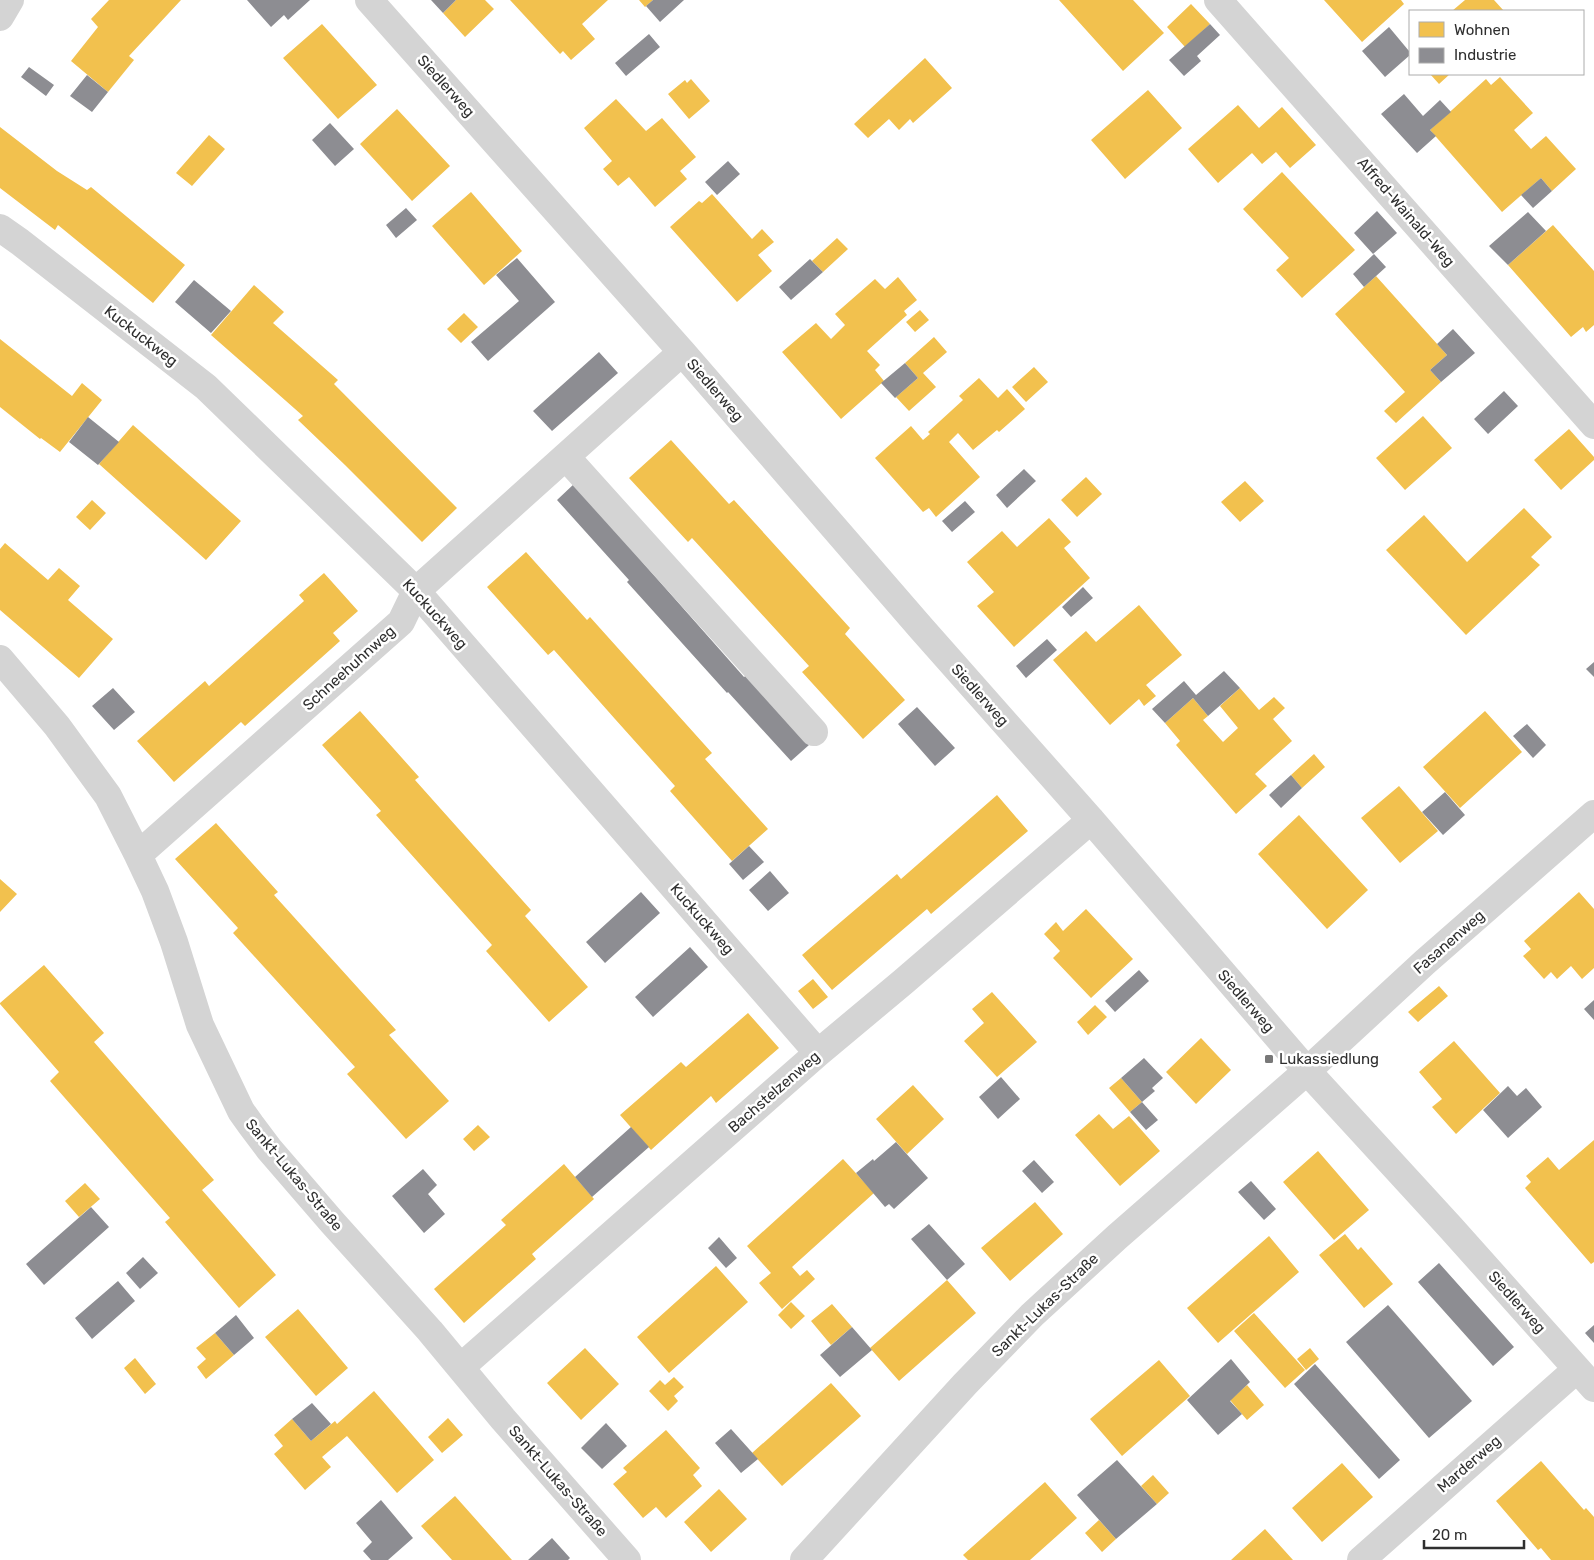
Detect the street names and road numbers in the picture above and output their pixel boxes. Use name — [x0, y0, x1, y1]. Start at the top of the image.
street label: Siedlerweg — [413, 51, 479, 121]
street label: Alfred-Wainald-Weg — [1354, 154, 1458, 270]
street label: Kuckuckweg — [101, 302, 181, 370]
street label: Siedlerweg — [683, 355, 747, 425]
street label: Kuckuckweg — [399, 575, 471, 653]
street label: Schneehuhnweg — [299, 622, 399, 714]
street label: Siedlerweg — [947, 660, 1013, 730]
street label: Kuckuckweg — [666, 880, 738, 958]
street label: Fasanenweg — [1410, 906, 1488, 978]
street label: Siedlerweg — [1214, 966, 1278, 1036]
street label: Bachstelzenweg — [725, 1047, 823, 1137]
street label: Sankt-Lukas-Straße — [242, 1115, 346, 1235]
street label: Sankt-Lukas-Straße — [988, 1249, 1102, 1361]
street label: Siedlerweg — [1484, 1267, 1550, 1337]
street label: Sankt-Lukas-Straße — [505, 1422, 611, 1540]
street label: Marderweg — [1434, 1432, 1504, 1496]

